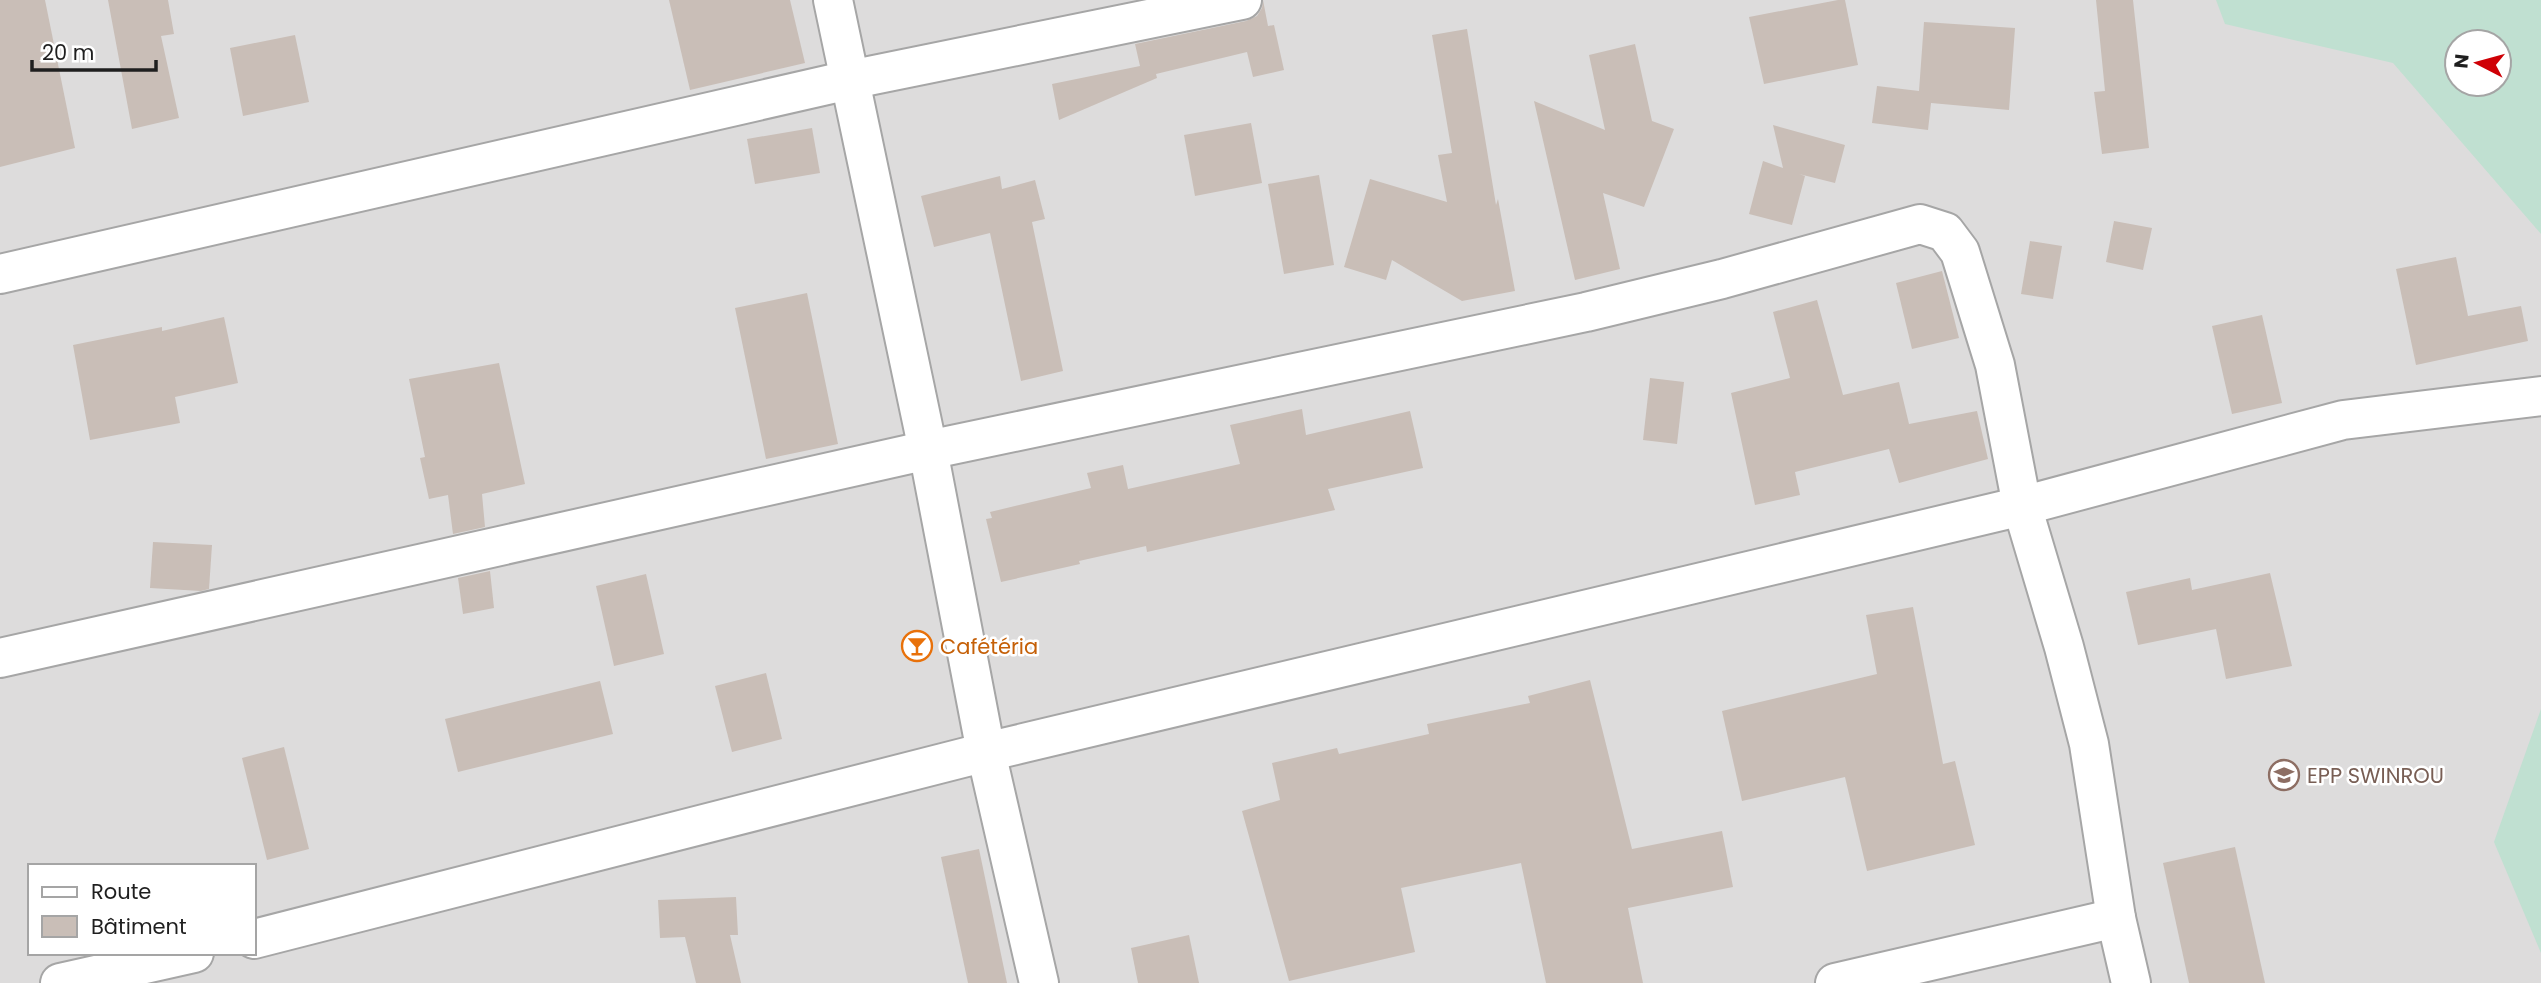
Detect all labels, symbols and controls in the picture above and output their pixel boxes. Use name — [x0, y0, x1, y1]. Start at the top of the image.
scale bar — [32, 28, 156, 72]
north arrow — [2443, 28, 2513, 98]
text: 20 m — [42, 38, 95, 67]
text: N — [2447, 53, 2476, 70]
bar icon: Cafétéria — [900, 629, 934, 663]
place label: Cafétéria — [940, 632, 1038, 661]
school or university icon: EPP SWINROU — [2267, 758, 2301, 792]
place label: EPP SWINROU — [2307, 761, 2444, 790]
legend — [28, 864, 256, 955]
text: Route — [91, 877, 151, 906]
text: Bâtiment — [91, 912, 187, 941]

